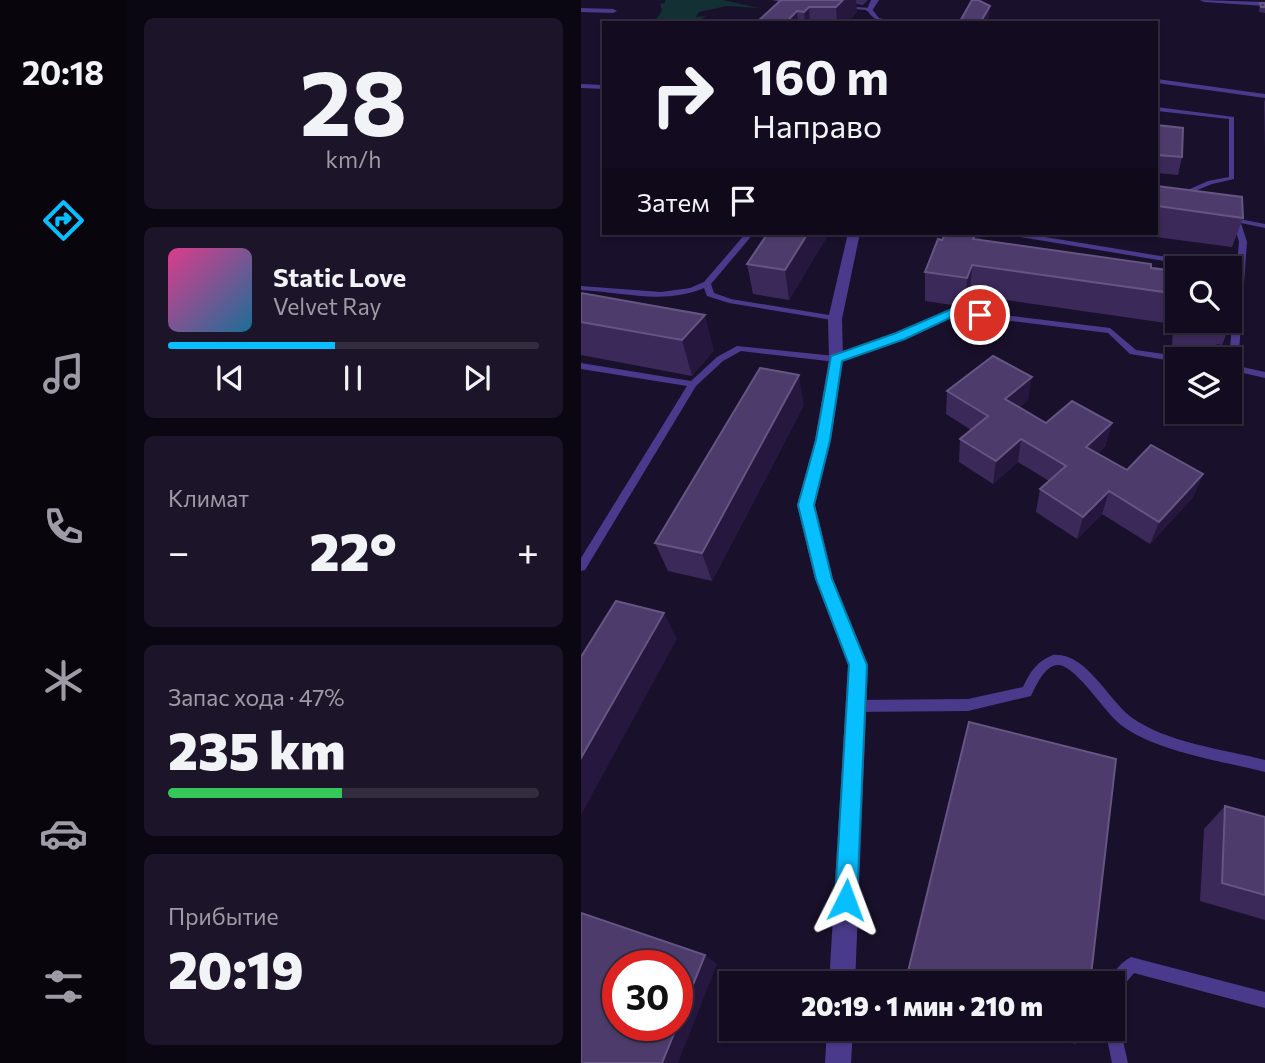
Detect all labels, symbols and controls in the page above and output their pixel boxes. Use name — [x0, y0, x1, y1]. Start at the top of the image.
text: 28 — [300, 43, 407, 155]
text: 160 m — [752, 45, 889, 105]
icon: right — [637, 49, 728, 140]
text: 20:18 — [22, 52, 104, 92]
text: Направо — [752, 105, 882, 145]
text: km/h — [326, 145, 381, 173]
icon: arrive — [724, 182, 762, 220]
text: Затем — [637, 186, 710, 217]
icon: directions — [39, 196, 88, 245]
map controls — [1165, 256, 1242, 424]
button: search — [1165, 256, 1242, 333]
text: Static Love — [273, 261, 406, 292]
pin — [950, 285, 1010, 345]
text: Velvet Ray — [273, 292, 381, 320]
icon: arrive — [961, 296, 999, 334]
button: layers — [1165, 347, 1242, 424]
icon: music — [39, 349, 88, 398]
icon: previous — [211, 359, 249, 397]
icon: pause — [334, 359, 372, 397]
icon: next — [458, 359, 496, 397]
text: Климат — [168, 484, 249, 512]
icon: phone — [39, 502, 88, 551]
text: 22° — [309, 518, 397, 582]
text: − — [168, 527, 190, 574]
text: + — [517, 527, 539, 574]
icon: climate — [39, 656, 88, 705]
text: Запас хода · 47% — [168, 683, 345, 711]
text: 235 km — [168, 717, 345, 781]
icon: car — [39, 809, 88, 858]
position arrow — [809, 863, 883, 937]
text: Прибытие — [168, 902, 279, 930]
text: 20:19 — [168, 936, 304, 1000]
speed limit sign: 30 — [602, 950, 693, 1041]
icon: filters — [39, 962, 88, 1011]
text: 20:19 · 1 мин · 210 m — [801, 990, 1043, 1021]

